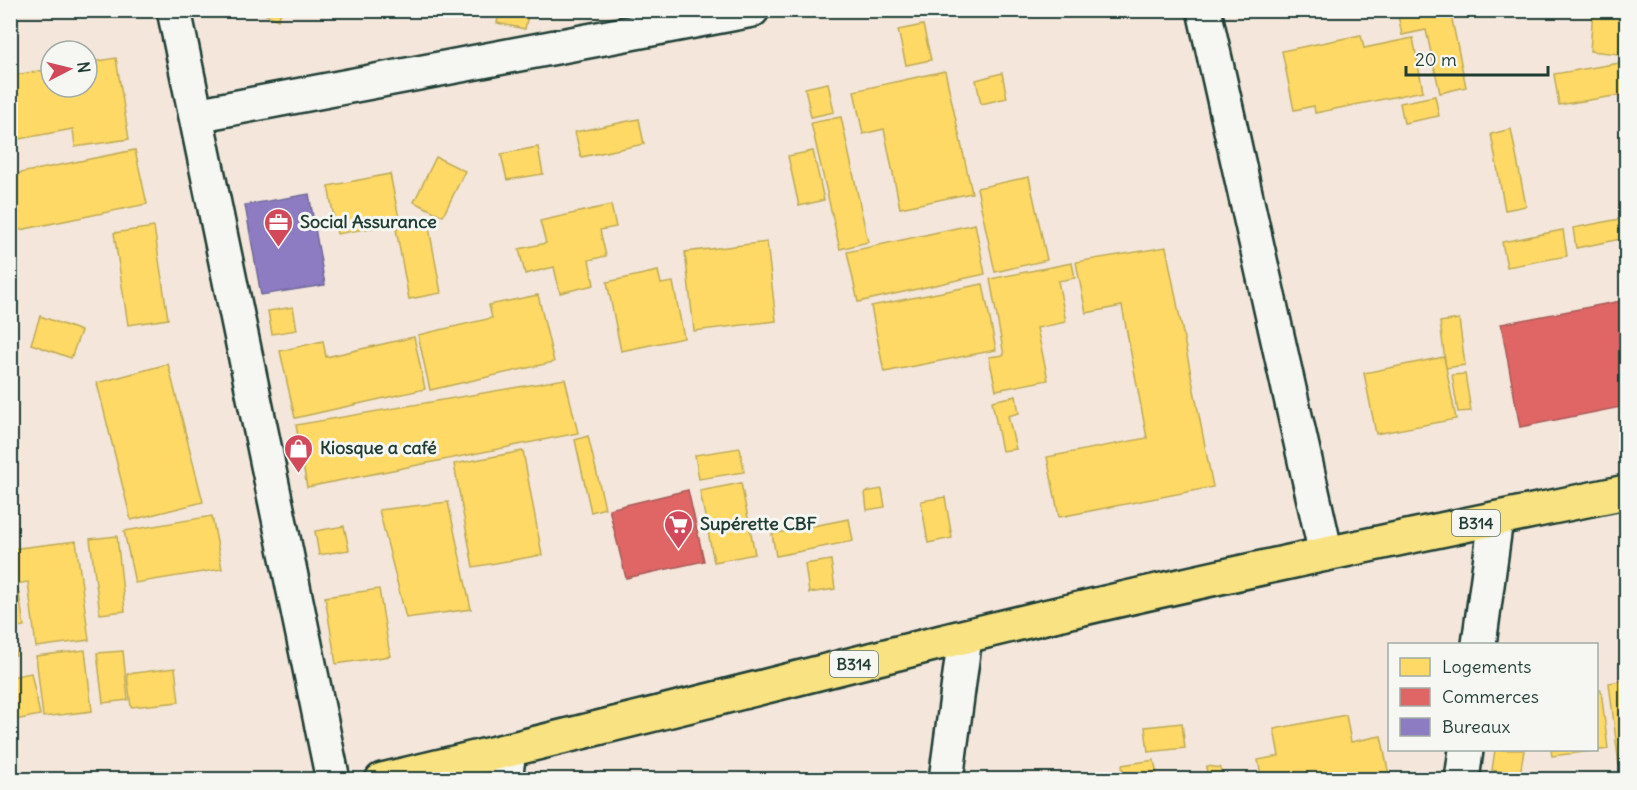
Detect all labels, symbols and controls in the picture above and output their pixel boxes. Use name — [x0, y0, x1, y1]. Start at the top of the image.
north arrow — [39, 39, 99, 99]
scale bar — [1406, 39, 1548, 77]
text: 20 m — [1415, 48, 1457, 71]
text: N — [73, 60, 94, 74]
office icon: Social Assurance — [263, 206, 295, 248]
place label: Social Assurance — [300, 210, 437, 233]
shop icon: Kiosque a café — [283, 432, 315, 474]
place label: Kiosque a café — [320, 436, 437, 459]
supermarket icon: Supérette CBF — [663, 508, 695, 550]
road number: B314 — [1452, 510, 1500, 536]
place label: Supérette CBF — [700, 512, 818, 535]
legend — [1388, 643, 1598, 751]
road number: B314 — [830, 651, 878, 677]
text: Logements — [1442, 655, 1531, 678]
text: Commerces — [1442, 685, 1539, 708]
text: Bureaux — [1442, 715, 1511, 738]

